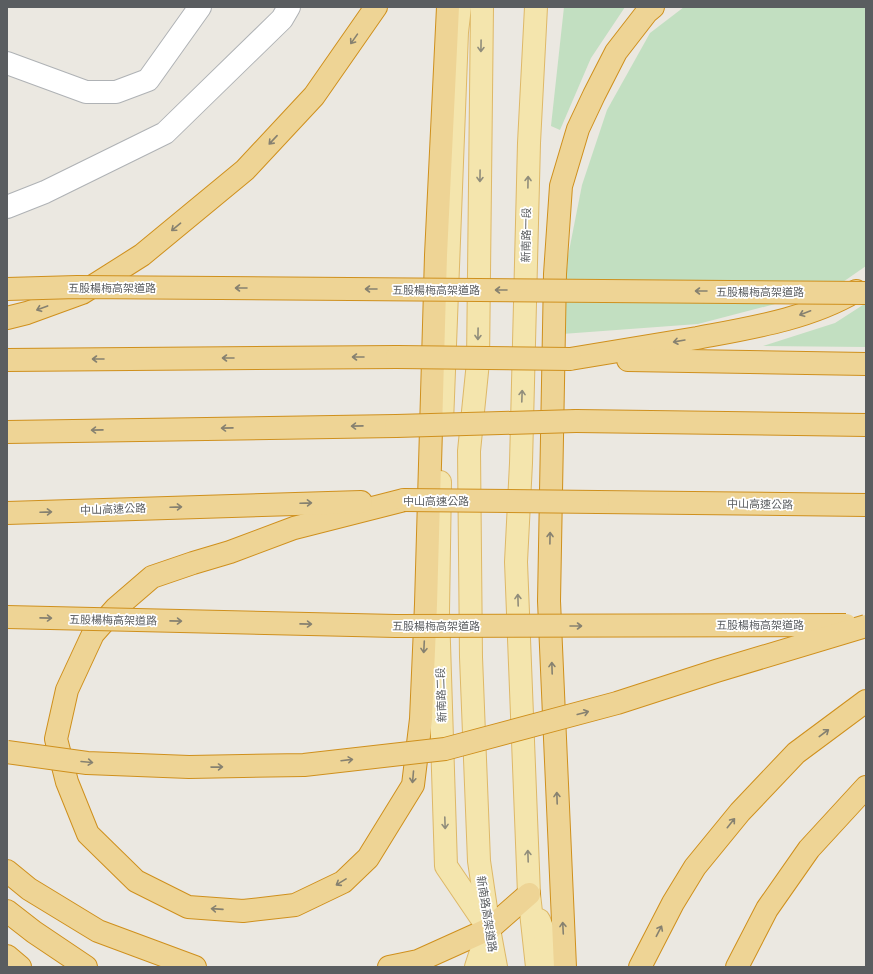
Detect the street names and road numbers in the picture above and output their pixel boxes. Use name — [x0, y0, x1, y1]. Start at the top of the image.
street label: 新南路一段 — [520, 207, 533, 263]
street label: 五股楊梅高架道路 — [68, 282, 156, 295]
street label: 五股楊梅高架道路 — [392, 284, 480, 297]
street label: 五股楊梅高架道路 — [716, 286, 804, 299]
street label: 中山高速公路 — [403, 495, 469, 508]
street label: 中山高速公路 — [727, 497, 793, 512]
street label: 中山高速公路 — [80, 502, 146, 517]
street label: 五股楊梅高架道路 — [69, 613, 157, 628]
street label: 五股楊梅高架道路 — [716, 619, 804, 632]
street label: 五股楊梅高架道路 — [392, 620, 480, 633]
street label: 新南路二段 — [434, 667, 449, 723]
street label: 新南路高架道路 — [474, 875, 499, 953]

